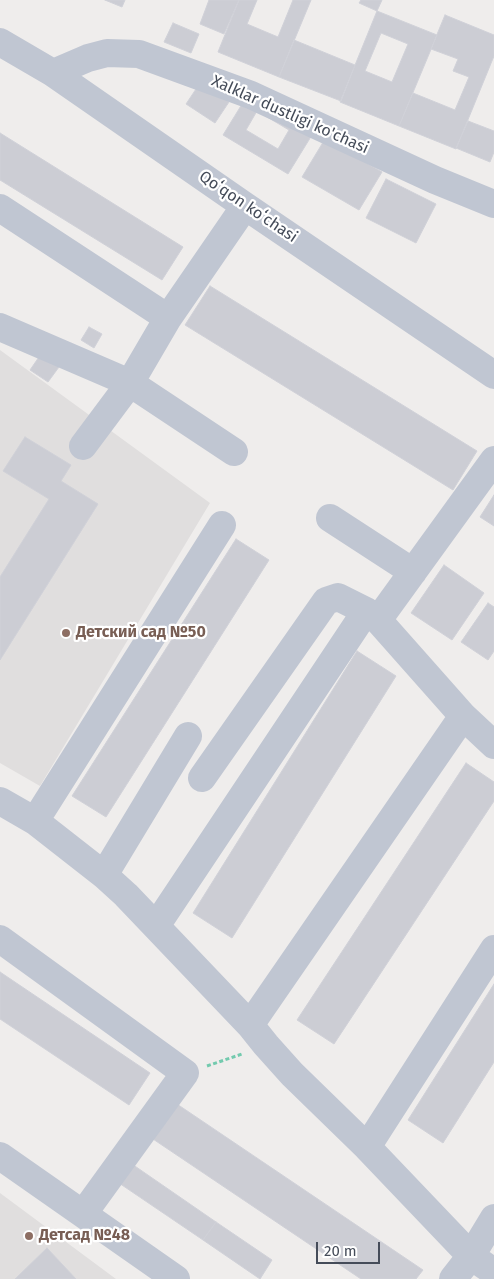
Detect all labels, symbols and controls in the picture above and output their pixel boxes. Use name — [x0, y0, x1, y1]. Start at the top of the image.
street label: Xalklar dustligi ko'chasi — [208, 72, 372, 158]
street label: Qoʻqon koʻchasi — [195, 167, 301, 247]
place label: Детский сад №50 — [76, 623, 206, 643]
marker: Детский сад №50 — [60, 627, 72, 639]
place label: Детсад №48 — [39, 1226, 130, 1246]
marker: Детсад №48 — [23, 1230, 35, 1242]
scale bar — [319, 1232, 383, 1264]
text: 20 m — [324, 1242, 357, 1260]

